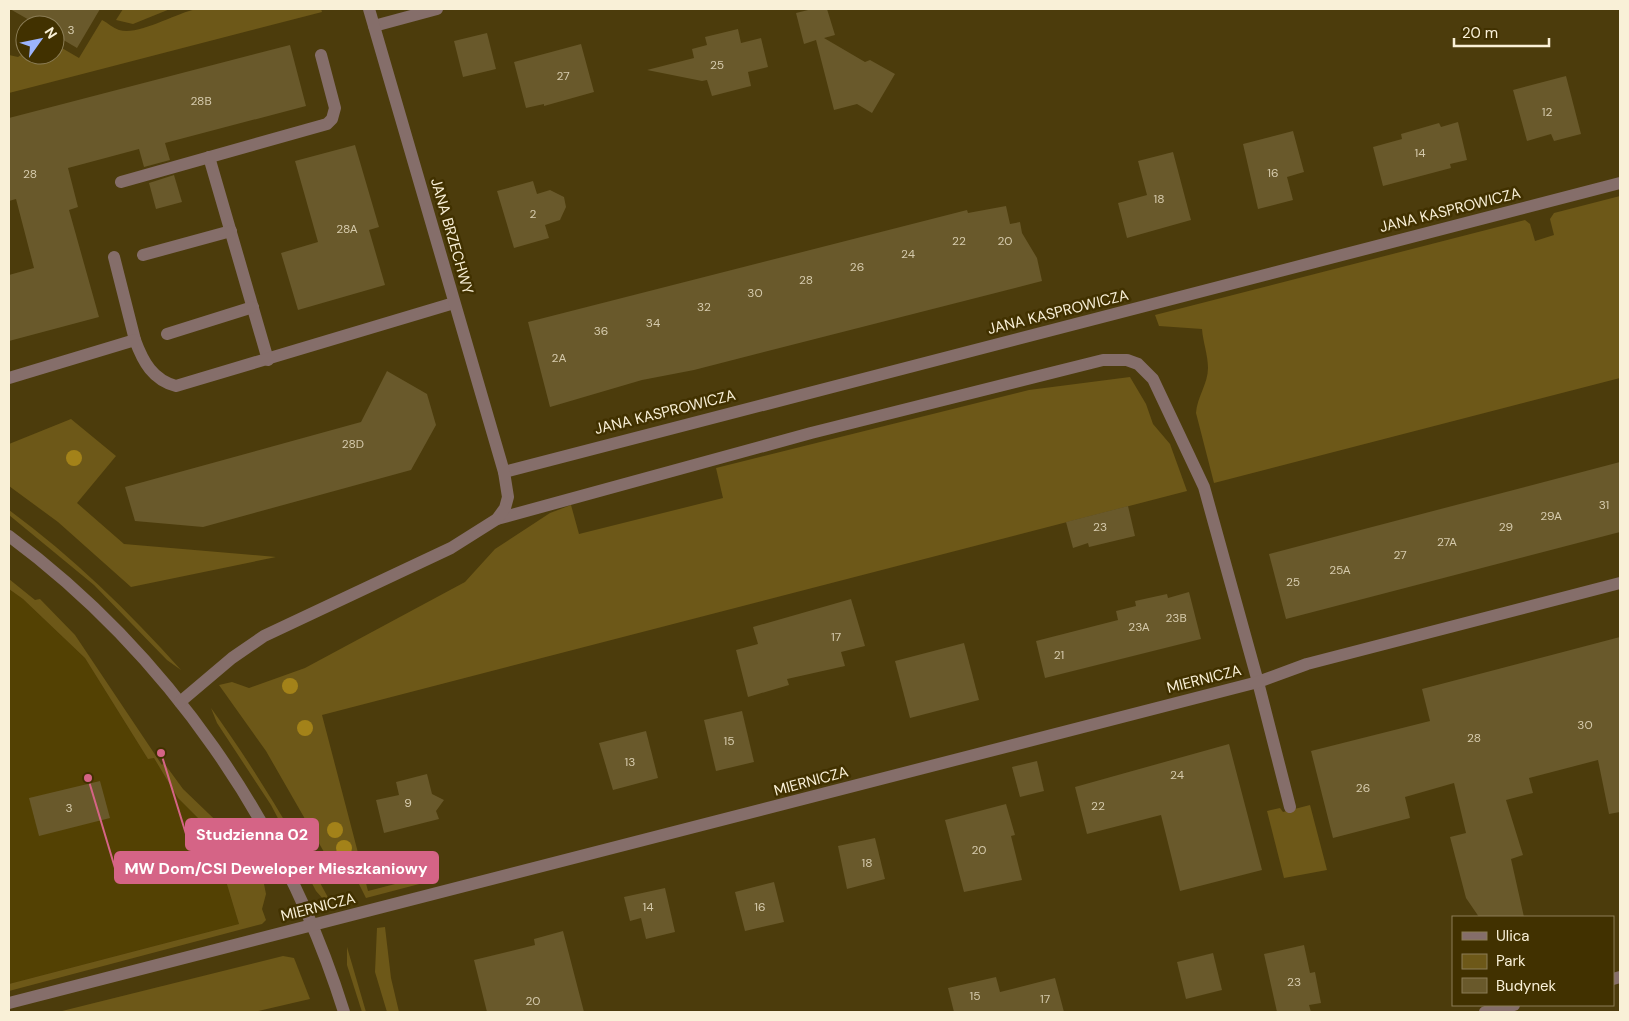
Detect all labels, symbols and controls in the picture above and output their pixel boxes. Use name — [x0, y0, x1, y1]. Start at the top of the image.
north arrow — [15, 15, 65, 65]
scale bar — [1454, 15, 1549, 47]
house number: 3 — [67, 22, 75, 38]
text: 20 m — [1462, 23, 1498, 43]
text: N — [41, 24, 61, 42]
house number: 25 — [710, 57, 724, 73]
house number: 27 — [556, 68, 570, 84]
house number: 28B — [190, 93, 212, 109]
house number: 12 — [1542, 104, 1552, 120]
house number: 14 — [1414, 145, 1426, 161]
house number: 16 — [1267, 165, 1279, 181]
house number: 28 — [23, 166, 37, 182]
street label: JANA BRZECHWY — [426, 176, 478, 297]
street label: JANA KASPROWICZA — [1377, 183, 1523, 237]
house number: 18 — [1153, 191, 1165, 207]
house number: 2 — [530, 206, 537, 222]
house number: 28A — [336, 221, 358, 237]
house number: 22 — [952, 233, 966, 249]
house number: 20 — [997, 233, 1013, 249]
house number: 24 — [901, 246, 915, 262]
house number: 26 — [850, 259, 864, 275]
house number: 28 — [799, 272, 813, 288]
house number: 30 — [747, 285, 763, 301]
street label: JANA KASPROWICZA — [985, 285, 1131, 339]
house number: 32 — [697, 299, 711, 315]
house number: 34 — [646, 315, 660, 331]
house number: 36 — [594, 323, 608, 339]
house number: 2A — [552, 350, 566, 366]
street label: JANA KASPROWICZA — [592, 385, 738, 439]
house number: 28D — [342, 436, 364, 452]
house number: 31 — [1599, 497, 1609, 513]
house number: 29A — [1540, 508, 1562, 524]
house number: 23 — [1093, 519, 1107, 535]
house number: 29 — [1499, 519, 1513, 535]
house number: 27A — [1437, 534, 1457, 550]
house number: 27 — [1393, 547, 1407, 563]
house number: 25A — [1329, 562, 1351, 578]
house number: 25 — [1286, 574, 1300, 590]
house number: 23B — [1165, 610, 1187, 626]
house number: 23A — [1128, 619, 1150, 635]
house number: 17 — [831, 629, 841, 645]
house number: 21 — [1054, 647, 1064, 663]
street label: MIERNICZA — [1165, 660, 1243, 698]
house number: 30 — [1577, 717, 1593, 733]
house number: 28 — [1467, 730, 1481, 746]
house number: 15 — [723, 733, 735, 749]
house number: 13 — [625, 754, 635, 770]
street label: MIERNICZA — [772, 761, 850, 801]
house number: 24 — [1170, 767, 1184, 783]
house number: 26 — [1356, 780, 1370, 796]
house number: 9 — [404, 795, 412, 811]
house number: 22 — [1091, 798, 1105, 814]
house number: 3 — [65, 800, 73, 816]
callout: Studzienna 02 — [186, 819, 318, 850]
text: Studzienna 02 — [196, 824, 308, 845]
house number: 20 — [971, 842, 987, 858]
callout: MW Dom/CSI Deweloper Mieszkaniowy — [115, 852, 438, 883]
house number: 18 — [861, 855, 873, 871]
text: MW Dom/CSI Deweloper Mieszkaniowy — [124, 858, 428, 879]
street label: MIERNICZA — [279, 888, 357, 926]
house number: 14 — [642, 899, 654, 915]
house number: 16 — [754, 899, 766, 915]
legend — [1452, 916, 1614, 1006]
text: Ulica — [1496, 926, 1530, 946]
text: Park — [1496, 951, 1526, 971]
house number: 23 — [1287, 974, 1301, 990]
text: Budynek — [1496, 976, 1557, 996]
house number: 15 — [969, 988, 981, 1004]
house number: 17 — [1040, 991, 1050, 1007]
house number: 20 — [525, 993, 541, 1009]

